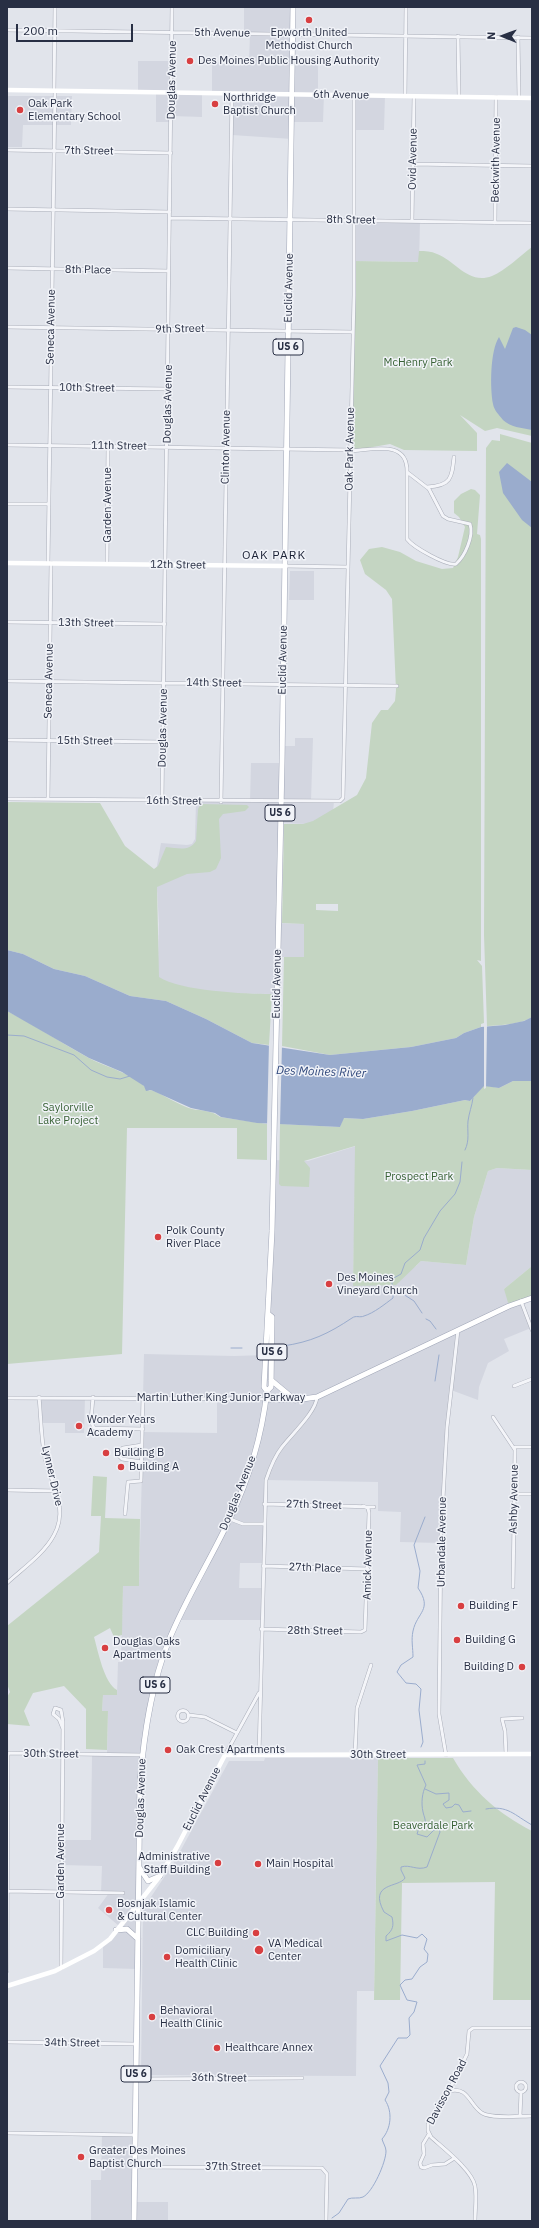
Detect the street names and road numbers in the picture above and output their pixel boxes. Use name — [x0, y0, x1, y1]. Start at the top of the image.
street label: 5th Avenue — [194, 26, 250, 40]
street label: Douglas Avenue — [165, 40, 179, 120]
street label: 6th Avenue — [313, 88, 369, 102]
street label: Beckwith Avenue — [489, 117, 503, 203]
street label: Ovid Avenue — [406, 128, 420, 190]
street label: 7th Street — [64, 144, 114, 158]
street label: 8th Street — [326, 213, 376, 227]
street label: Euclid Avenue — [282, 253, 296, 323]
street label: 8th Place — [65, 263, 111, 277]
street label: Seneca Avenue — [44, 289, 58, 365]
street label: 9th Street — [155, 322, 205, 336]
road number: US 6 — [273, 339, 303, 355]
street label: Douglas Avenue — [161, 364, 175, 444]
street label: 10th Street — [59, 381, 115, 395]
street label: Oak Park Avenue — [343, 407, 357, 491]
street label: Clinton Avenue — [219, 410, 233, 484]
street label: 11th Street — [91, 439, 147, 453]
street label: Garden Avenue — [101, 467, 115, 543]
street label: 12th Street — [150, 558, 206, 572]
street label: 13th Street — [58, 616, 114, 630]
street label: Euclid Avenue — [276, 625, 290, 695]
street label: Seneca Avenue — [42, 643, 56, 719]
street label: 14th Street — [186, 676, 242, 690]
street label: Douglas Avenue — [156, 688, 170, 768]
street label: 15th Street — [57, 734, 113, 748]
street label: 16th Street — [146, 794, 202, 808]
road number: US 6 — [265, 805, 295, 821]
street label: Euclid Avenue — [270, 949, 284, 1019]
road number: US 6 — [257, 1344, 287, 1360]
street label: Martin Luther King Junior Parkway — [137, 1391, 305, 1405]
street label: Lynner Drive — [39, 1445, 65, 1507]
street label: Douglas Avenue — [217, 1454, 259, 1532]
street label: Ashby Avenue — [507, 1464, 521, 1534]
street label: 27th Street — [286, 1497, 342, 1513]
street label: Urbandale Avenue — [435, 1497, 449, 1587]
street label: Amick Avenue — [361, 1530, 375, 1600]
street label: 27th Place — [288, 1560, 342, 1576]
street label: 28th Street — [287, 1624, 343, 1638]
road number: US 6 — [140, 1677, 170, 1693]
street label: 30th Street — [23, 1747, 79, 1761]
street label: 30th Street — [350, 1748, 406, 1762]
street label: Douglas Avenue — [133, 1758, 149, 1838]
street label: Euclid Avenue — [180, 1765, 224, 1833]
street label: Garden Avenue — [54, 1823, 68, 1899]
street label: 34th Street — [44, 2036, 100, 2050]
street label: Davisson Road — [424, 2057, 470, 2127]
road number: US 6 — [121, 2066, 151, 2082]
street label: 36th Street — [191, 2071, 247, 2085]
street label: 37th Street — [205, 2160, 261, 2174]

